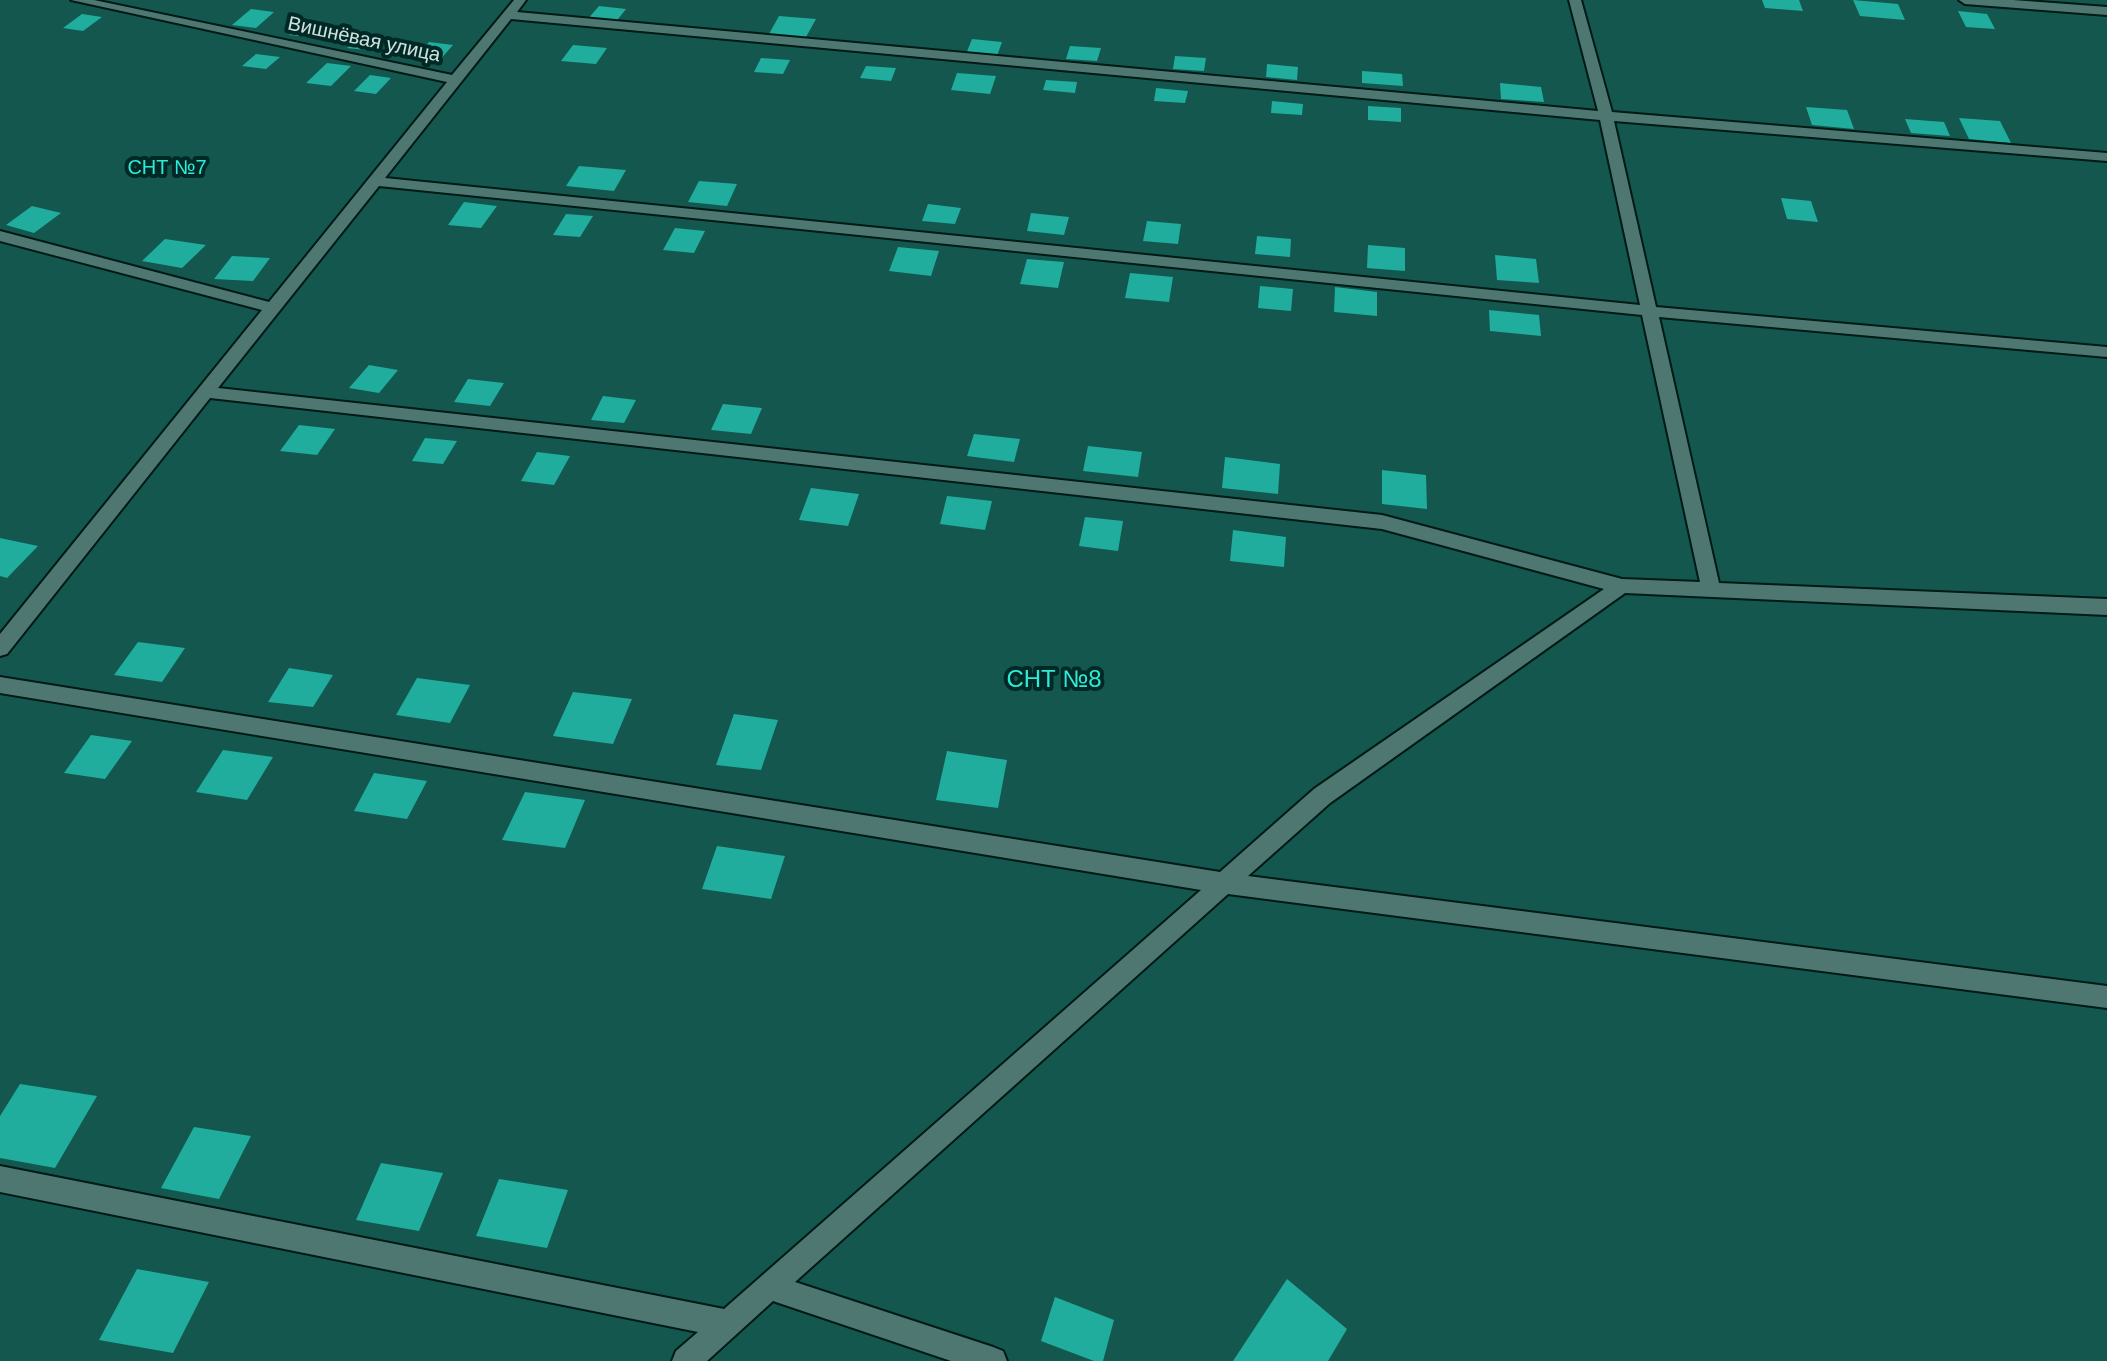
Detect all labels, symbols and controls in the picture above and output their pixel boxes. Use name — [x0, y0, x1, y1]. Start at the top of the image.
street label: Вишнёвая улица — [285, 12, 443, 68]
park label: СНТ №7 — [127, 156, 207, 180]
park label: СНТ №8 — [1006, 666, 1102, 694]

